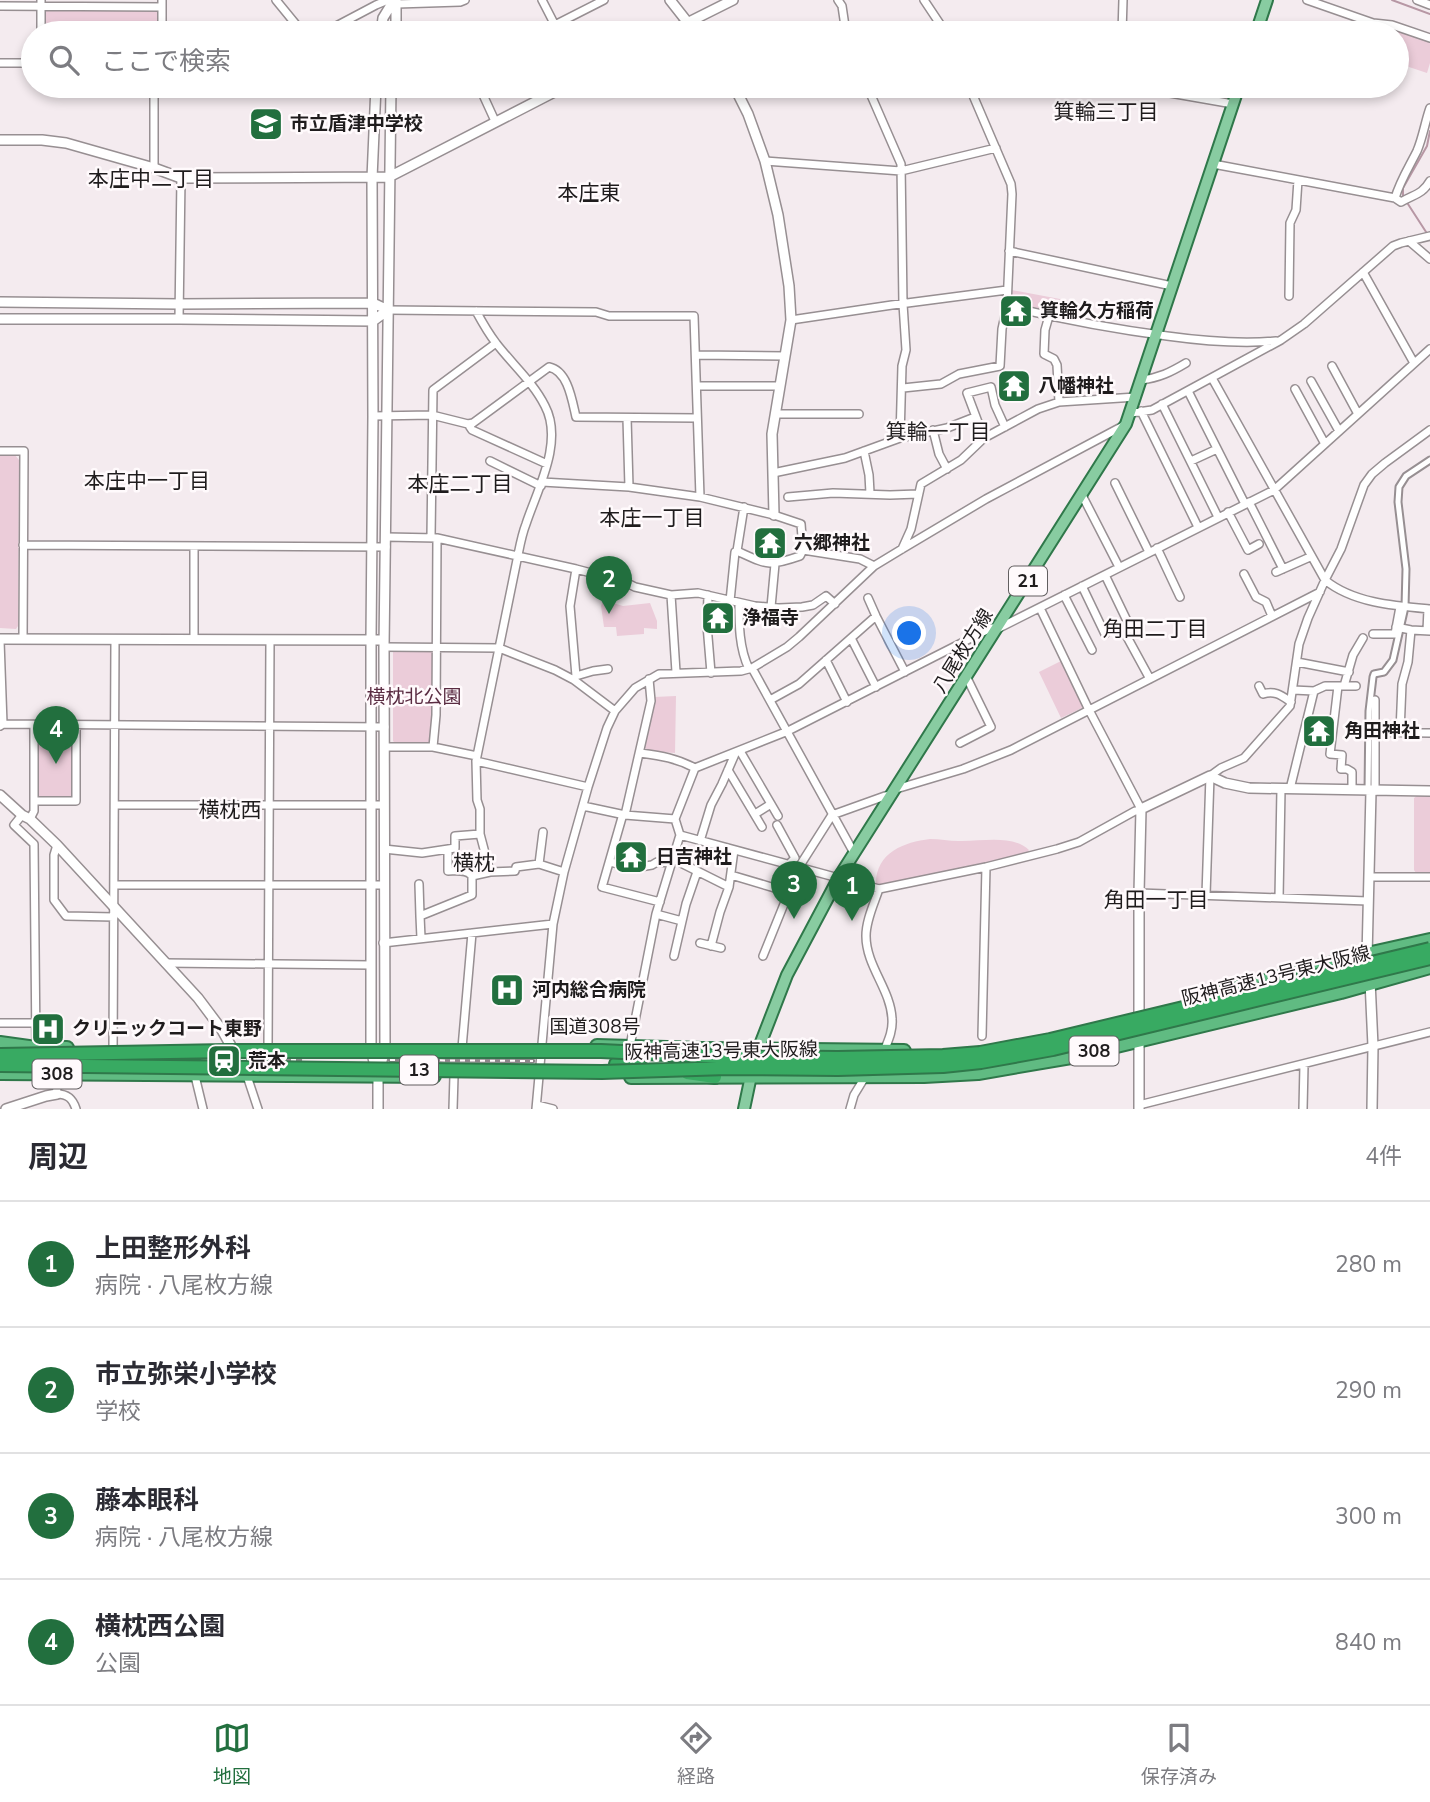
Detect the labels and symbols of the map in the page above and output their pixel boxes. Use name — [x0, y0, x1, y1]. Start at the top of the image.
district label: 箕輪三丁目 — [1054, 98, 1159, 126]
school or university icon: 市立盾津中学校 — [247, 105, 285, 143]
place label: 市立盾津中学校 — [290, 111, 423, 137]
district label: 本庄中二丁目 — [88, 165, 214, 193]
district label: 本庄東 — [558, 179, 621, 207]
temple icon: 箕輪久方稲荷 — [997, 292, 1035, 330]
place label: 箕輪久方稲荷 — [1040, 298, 1154, 324]
temple icon: 八幡神社 — [995, 367, 1033, 405]
place label: 八幡神社 — [1038, 373, 1114, 399]
district label: 箕輪一丁目 — [886, 418, 991, 446]
district label: 本庄中一丁目 — [84, 467, 210, 495]
district label: 本庄二丁目 — [408, 470, 513, 498]
district label: 本庄一丁目 — [600, 504, 705, 532]
temple icon: 六郷神社 — [751, 524, 789, 562]
place label: 六郷神社 — [794, 530, 870, 556]
pin: 2 — [586, 556, 632, 614]
road number: 21 — [1009, 566, 1047, 596]
temple icon: 浄福寺 — [699, 599, 737, 637]
street label: 八尾枚方線 — [927, 604, 999, 698]
place label: 浄福寺 — [742, 605, 799, 631]
district label: 角田二丁目 — [1103, 615, 1208, 643]
your location — [892, 616, 926, 650]
park label: 横枕北公園 — [366, 684, 462, 710]
pin: 4 — [33, 706, 79, 764]
temple icon: 角田神社 — [1300, 712, 1338, 750]
place label: 角田神社 — [1344, 718, 1420, 744]
district label: 横枕西 — [199, 796, 262, 824]
temple icon: 日吉神社 — [612, 838, 650, 876]
place label: 日吉神社 — [656, 844, 732, 870]
district label: 横枕 — [453, 849, 495, 877]
pin: 3 — [771, 861, 817, 919]
pin: 1 — [829, 863, 875, 921]
district label: 角田一丁目 — [1104, 886, 1209, 914]
street label: 阪神高速13号東大阪線 — [1179, 940, 1373, 1012]
hospital icon: 河内総合病院 — [488, 971, 526, 1009]
place label: 河内総合病院 — [532, 977, 646, 1003]
hospital icon: クリニックコート東野 — [29, 1010, 67, 1048]
street label: 国道308号 — [549, 1014, 641, 1040]
place label: クリニックコート東野 — [72, 1016, 262, 1042]
street label: 阪神高速13号東大阪線 — [624, 1036, 818, 1066]
road number: 308 — [1070, 1036, 1118, 1066]
station icon: 荒本 — [205, 1042, 243, 1080]
place label: 荒本 — [248, 1048, 286, 1074]
road number: 13 — [400, 1056, 438, 1084]
road number: 308 — [32, 1059, 82, 1088]

